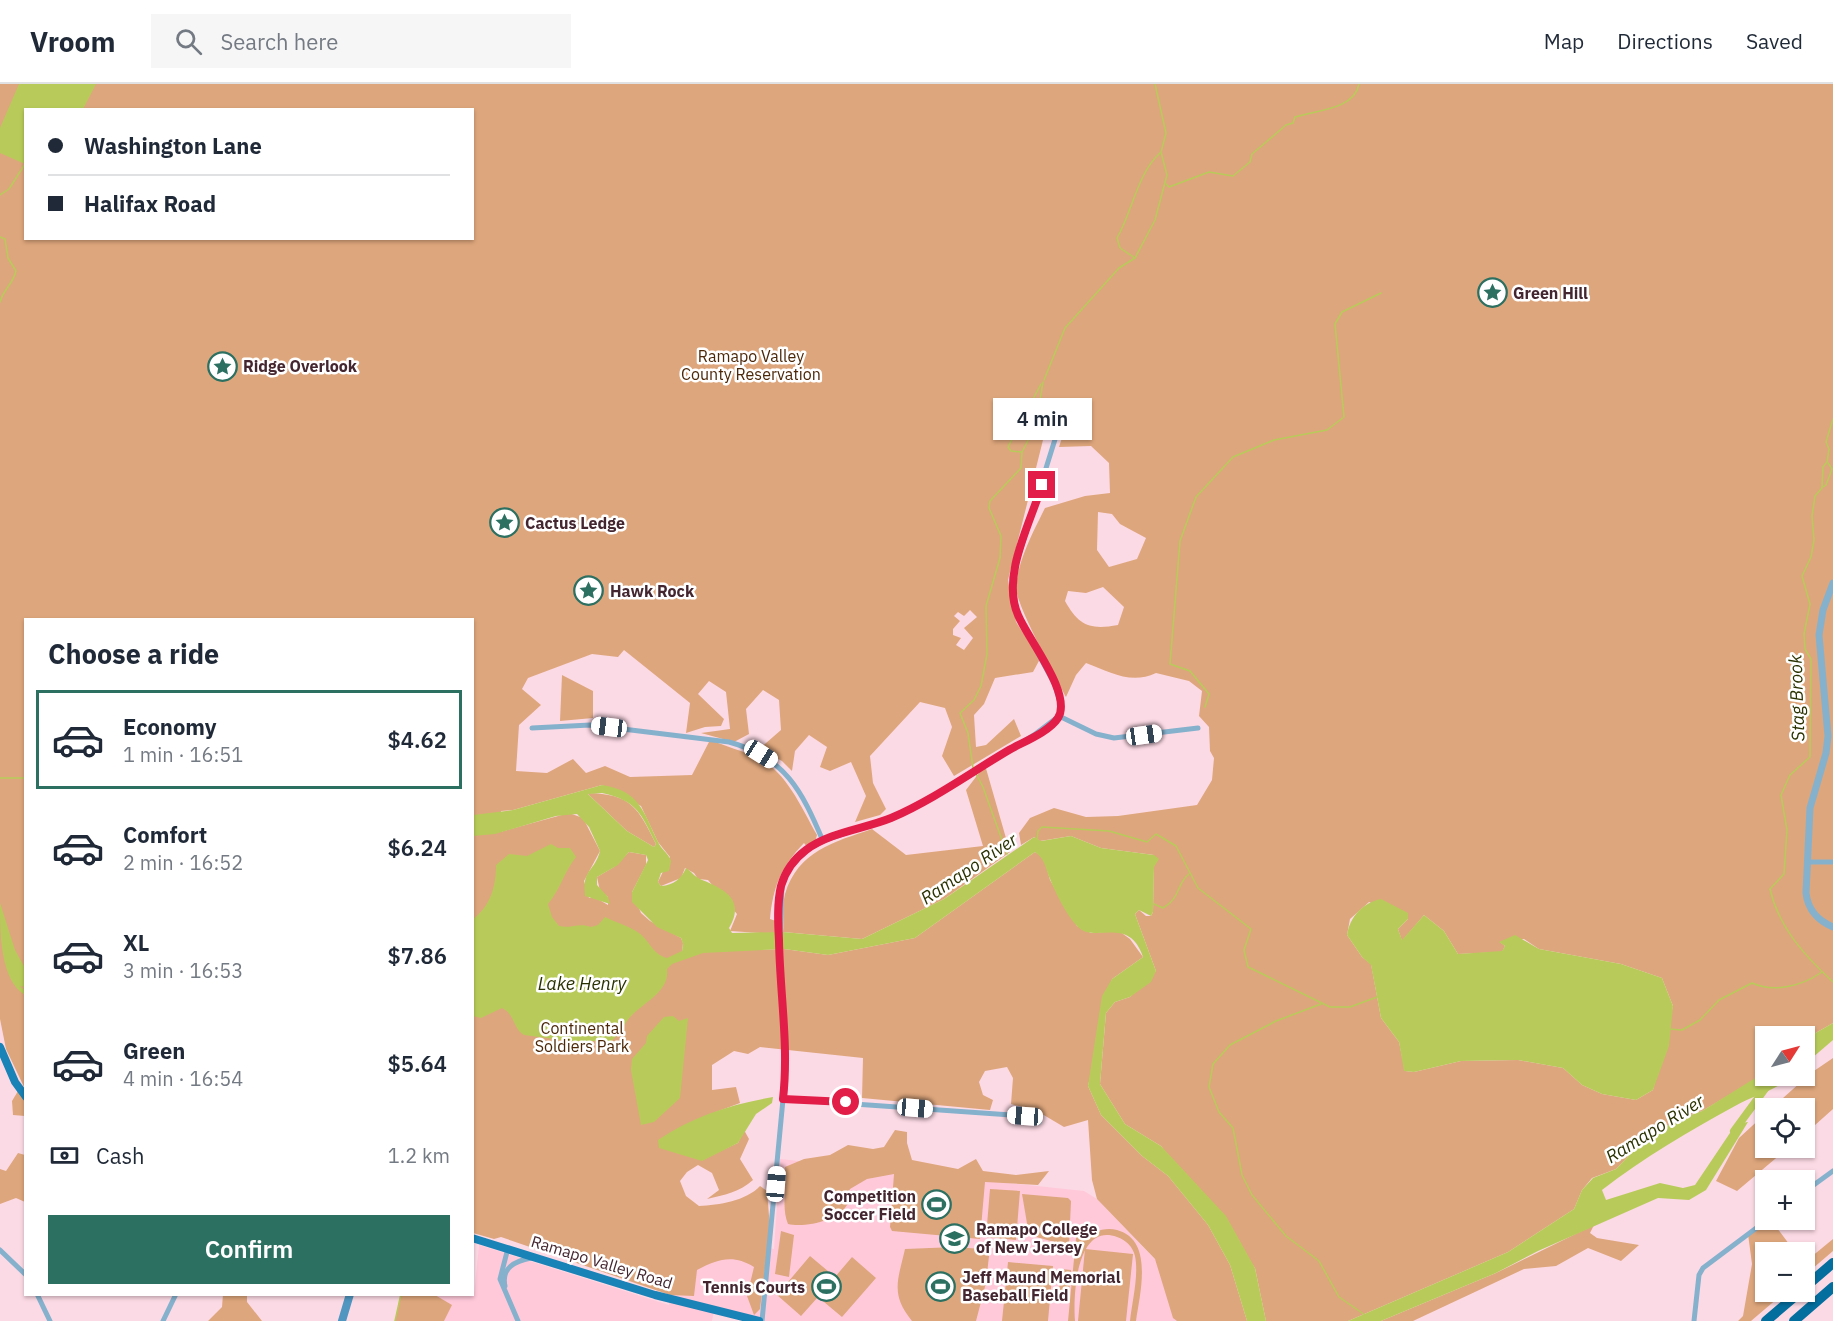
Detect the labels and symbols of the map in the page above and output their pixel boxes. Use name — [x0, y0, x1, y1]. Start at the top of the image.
place icon: Green Hill — [1476, 277, 1508, 309]
place label: Green Hill — [1513, 283, 1588, 303]
park label: Ramapo Valley County Reservation — [681, 346, 821, 384]
place icon: Ridge Overlook — [206, 350, 238, 382]
place label: Ridge Overlook — [243, 356, 358, 376]
callout: 4 min — [992, 398, 1092, 440]
route end — [1028, 471, 1055, 498]
place icon: Cactus Ledge — [488, 507, 520, 539]
place label: Cactus Ledge — [525, 513, 625, 533]
place icon: Hawk Rock — [573, 575, 605, 607]
place label: Hawk Rock — [610, 581, 695, 601]
water label: Stag Brook — [1783, 654, 1810, 742]
car — [590, 716, 628, 738]
car — [1125, 724, 1163, 746]
car — [741, 737, 781, 771]
water label: Ramapo River — [916, 828, 1022, 909]
water label: Lake Henry — [538, 972, 628, 995]
park label: Continental Soldiers Park — [535, 1018, 630, 1056]
north arrow — [1755, 1026, 1815, 1086]
route start — [832, 1088, 859, 1115]
water label: Ramapo River — [1601, 1089, 1709, 1168]
car — [896, 1097, 934, 1119]
car — [1006, 1106, 1044, 1126]
car — [765, 1165, 787, 1203]
place label: Competition Soccer Field — [824, 1186, 916, 1224]
sports icon: Competition Soccer Field — [921, 1189, 953, 1221]
place label: Ramapo College of New Jersey — [976, 1219, 1097, 1257]
school or university icon: Ramapo College of New Jersey — [939, 1222, 971, 1254]
street label: Ramapo Valley Road — [529, 1231, 675, 1293]
place label: Jeff Maund Memorial Baseball Field — [962, 1267, 1121, 1305]
sports icon: Jeff Maund Memorial Baseball Field — [925, 1270, 957, 1302]
sports icon: Tennis Courts — [810, 1271, 842, 1303]
place label: Tennis Courts — [703, 1277, 805, 1297]

